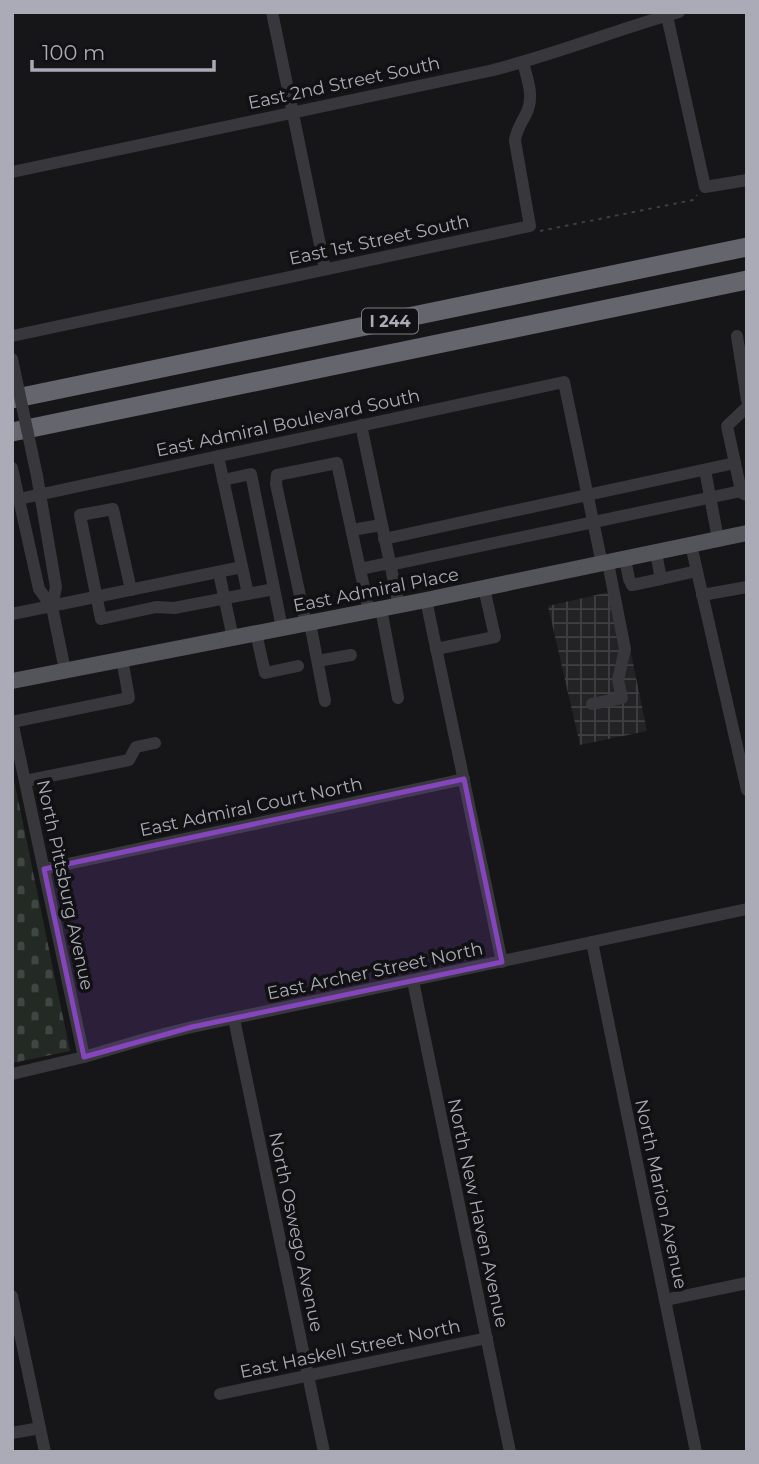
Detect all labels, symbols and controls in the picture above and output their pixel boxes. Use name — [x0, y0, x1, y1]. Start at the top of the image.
scale bar — [32, 28, 214, 72]
text: 100 m — [42, 40, 105, 65]
street label: East 2nd Street South — [246, 52, 442, 114]
street label: East 1st Street South — [287, 210, 471, 270]
road number: I 244 — [362, 308, 418, 334]
street label: East Admiral Boulevard South — [154, 384, 422, 462]
street label: East Admiral Place — [291, 563, 461, 617]
street label: East Admiral Court North — [138, 773, 364, 841]
street label: North Pittsburg Avenue — [32, 778, 98, 992]
street label: East Archer Street North — [265, 937, 485, 1005]
street label: North New Haven Avenue — [443, 1096, 513, 1330]
street label: North Marion Avenue — [630, 1097, 692, 1291]
street label: North Oswego Avenue — [264, 1130, 328, 1334]
street label: East Haskell Street North — [238, 1315, 462, 1383]

